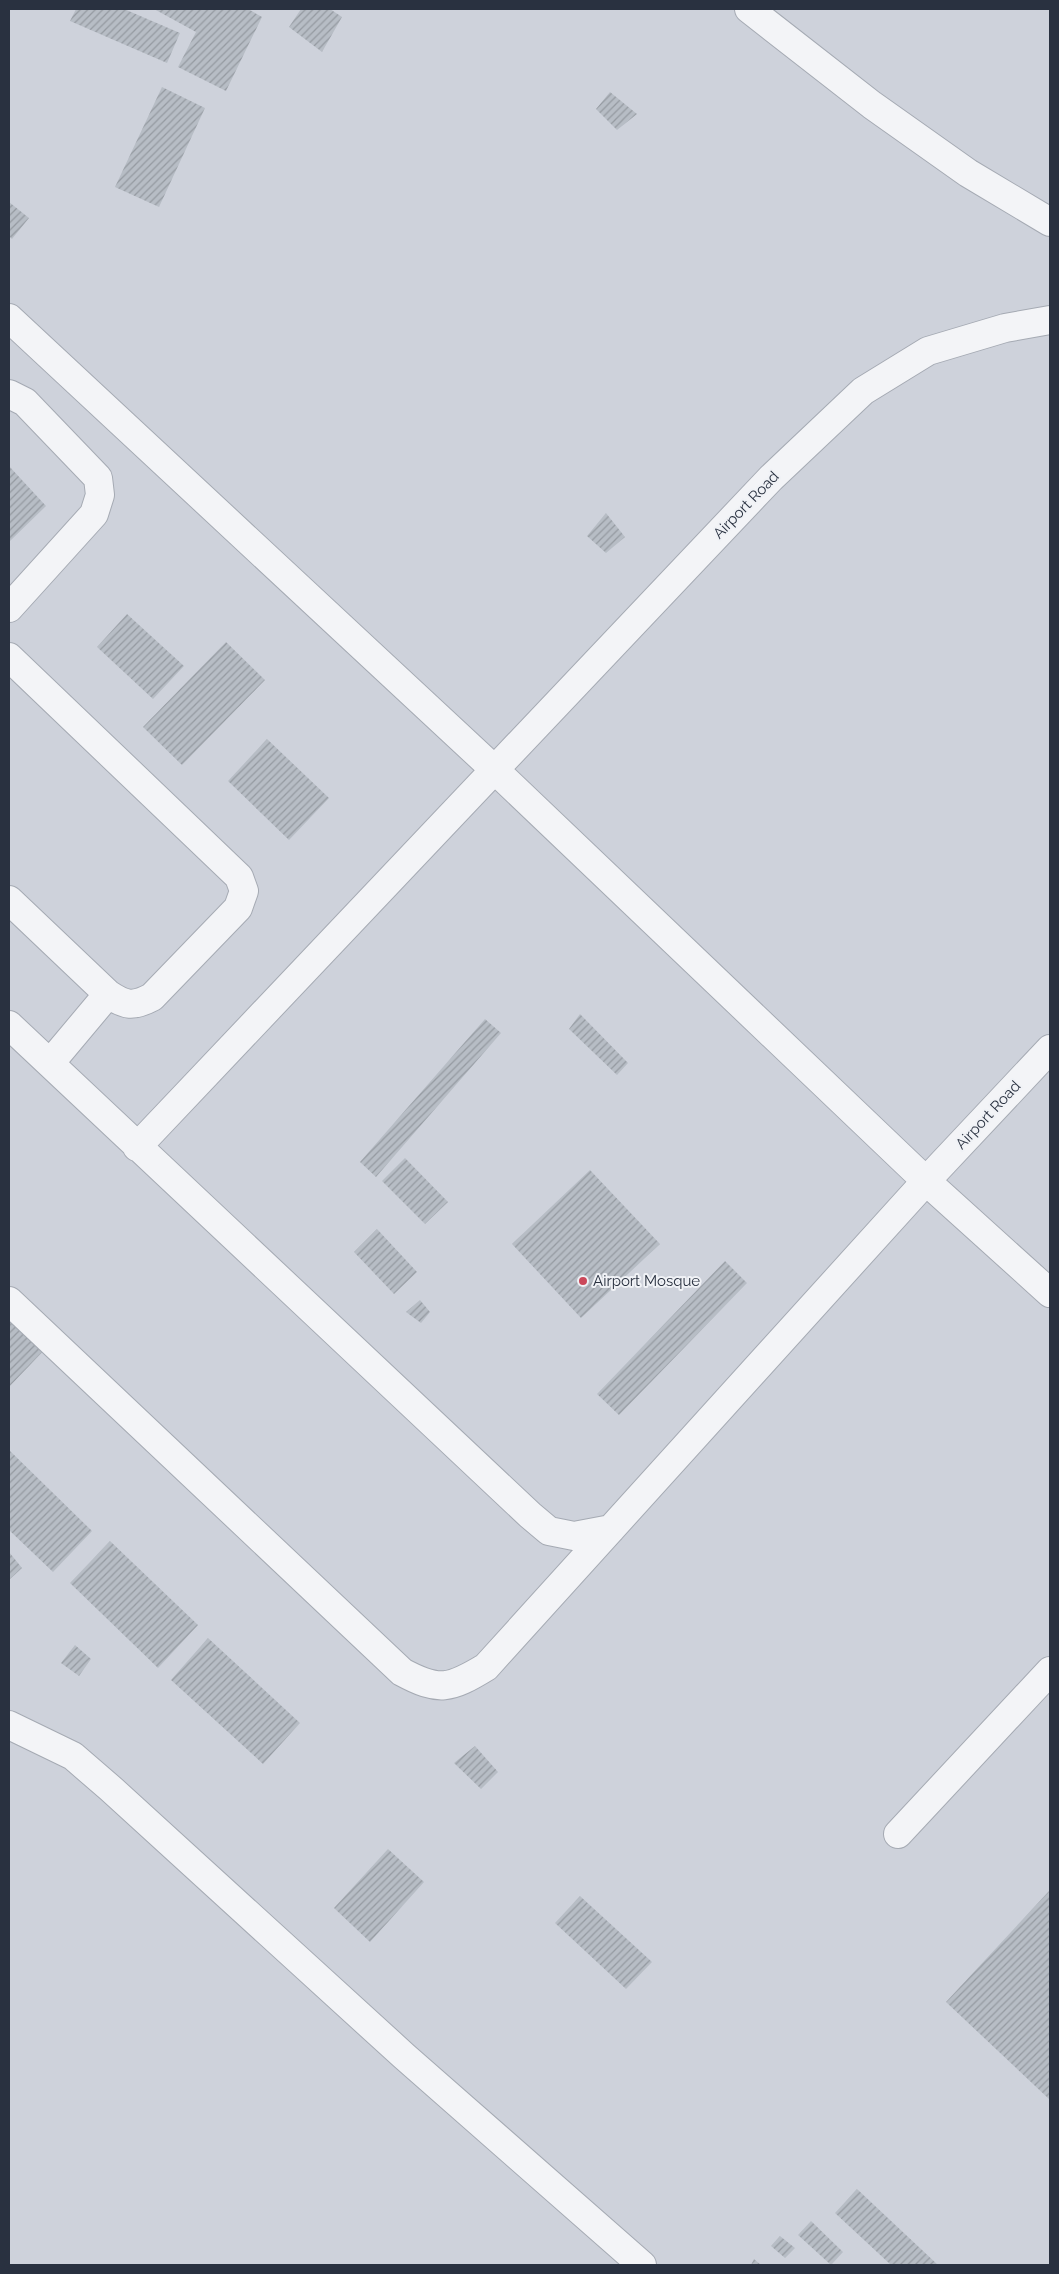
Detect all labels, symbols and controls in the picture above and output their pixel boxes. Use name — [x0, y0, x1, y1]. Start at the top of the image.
street label: Airport Road — [709, 467, 783, 543]
street label: Airport Road — [952, 1077, 1024, 1153]
place label: Airport Mosque — [593, 1272, 700, 1290]
marker: Airport Mosque — [577, 1275, 589, 1287]

